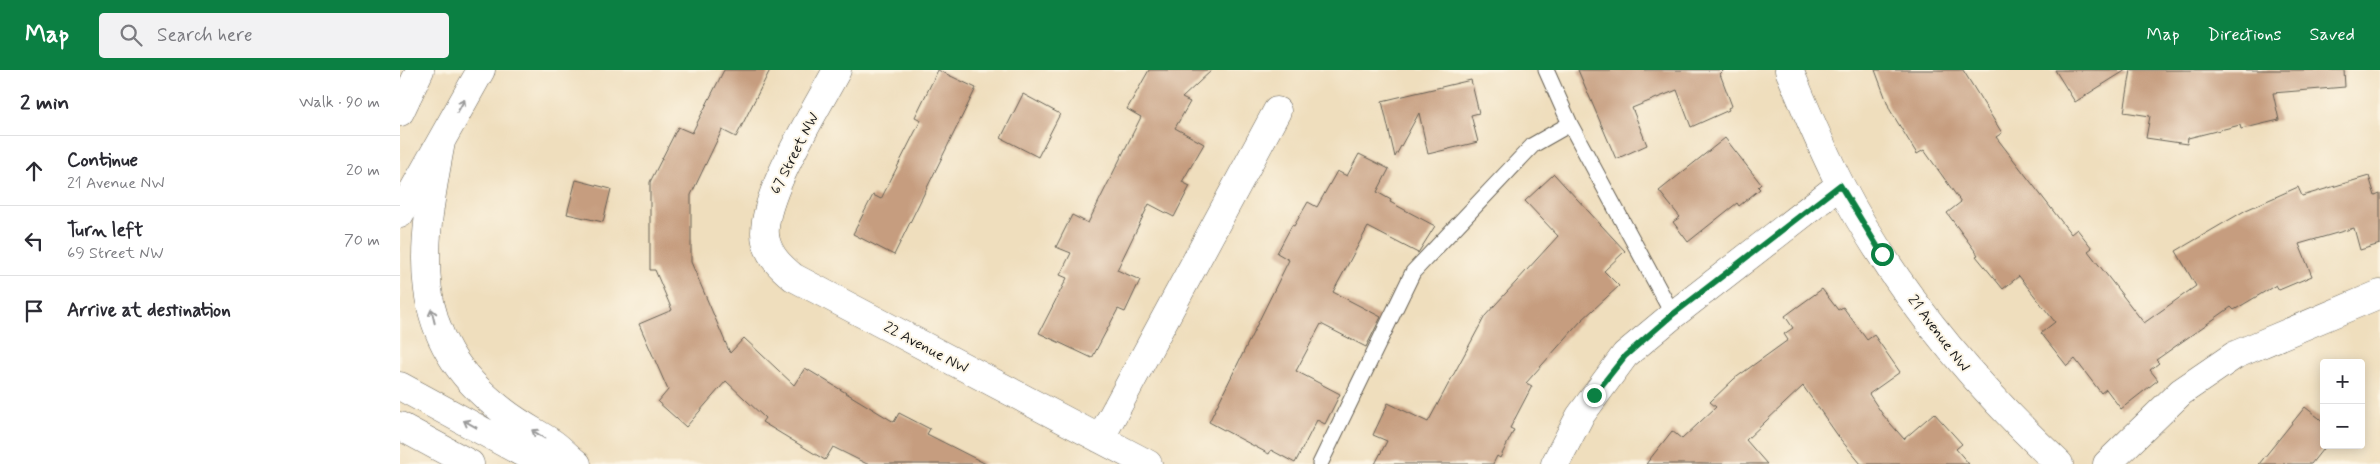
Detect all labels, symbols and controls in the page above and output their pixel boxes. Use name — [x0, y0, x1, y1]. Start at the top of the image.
search box — [99, 13, 449, 58]
text: Map — [25, 20, 69, 51]
icon: search — [117, 21, 145, 49]
text: Search here — [157, 23, 253, 48]
text: Map — [2147, 23, 2180, 47]
text: Directions — [2208, 23, 2282, 47]
text: Saved — [2310, 23, 2355, 47]
text: 2 min — [20, 89, 69, 117]
text: Walk · 90 m — [299, 92, 380, 113]
one-way arrow — [457, 99, 466, 114]
street label: 67 Street NW — [766, 109, 824, 198]
text: Continue — [67, 148, 138, 173]
icon: ahead — [20, 157, 48, 185]
text: 20 m — [346, 160, 380, 181]
text: 21 Avenue NW — [67, 173, 164, 194]
text: Turn left — [67, 218, 143, 243]
icon: left — [20, 227, 48, 255]
text: 70 m — [344, 230, 380, 251]
text: 69 Street NW — [67, 243, 164, 264]
route start — [1871, 243, 1894, 266]
street label: 21 Avenue NW — [1903, 291, 1974, 377]
icon: arrive — [20, 297, 48, 325]
text: Arrive at destination — [67, 298, 231, 323]
one-way arrow — [428, 309, 437, 325]
street label: 22 Avenue NW — [880, 317, 972, 379]
map controls — [2320, 359, 2365, 449]
button: + — [2320, 359, 2365, 404]
route end — [1583, 384, 1606, 407]
button: − — [2320, 404, 2365, 449]
one-way arrow — [462, 419, 477, 429]
one-way arrow — [532, 429, 546, 439]

